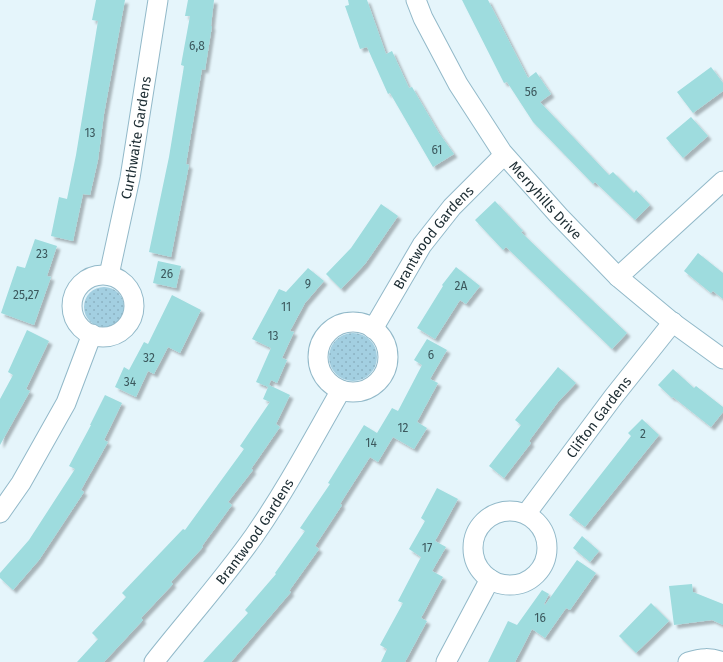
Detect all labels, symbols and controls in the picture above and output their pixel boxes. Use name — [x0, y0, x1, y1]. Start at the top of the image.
house number: 6,8 — [189, 39, 205, 53]
street label: Curthwaite Gardens — [117, 75, 154, 201]
house number: 56 — [525, 85, 537, 99]
house number: 13 — [84, 126, 96, 140]
house number: 61 — [431, 143, 443, 157]
street label: Merryhills Drive — [506, 158, 585, 243]
street label: Brantwood Gardens — [390, 182, 477, 292]
house number: 23 — [36, 247, 48, 261]
house number: 26 — [161, 267, 173, 281]
house number: 9 — [305, 277, 311, 291]
house number: 2A — [455, 279, 468, 293]
house number: 25,27 — [13, 288, 39, 302]
house number: 11 — [281, 300, 291, 314]
house number: 13 — [267, 329, 279, 343]
house number: 6 — [428, 348, 434, 362]
house number: 32 — [143, 351, 155, 365]
street label: Clifton Gardens — [562, 373, 635, 461]
house number: 34 — [124, 375, 137, 389]
house number: 12 — [397, 421, 409, 435]
house number: 2 — [640, 427, 646, 441]
house number: 14 — [365, 436, 377, 450]
street label: Brantwood Gardens — [212, 475, 297, 588]
house number: 17 — [422, 541, 432, 555]
house number: 16 — [534, 611, 546, 625]

